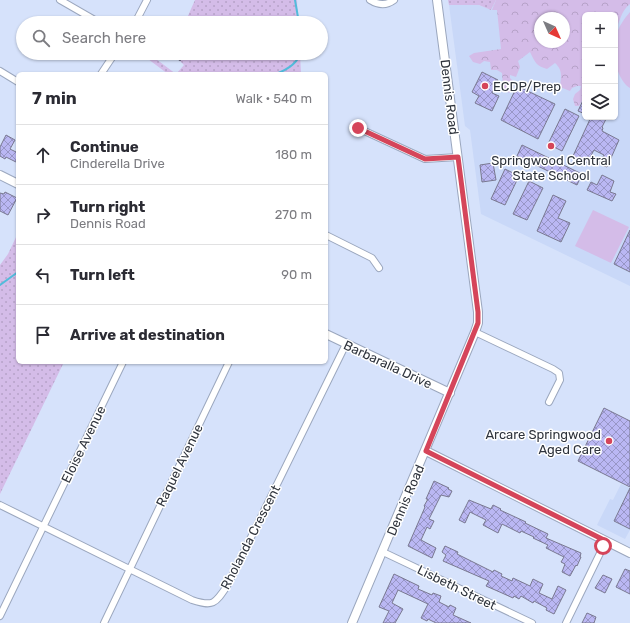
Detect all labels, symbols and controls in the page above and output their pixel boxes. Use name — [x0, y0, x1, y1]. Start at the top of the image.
north arrow — [534, 12, 570, 48]
map controls — [582, 12, 618, 120]
button: + — [582, 12, 618, 48]
search box — [16, 16, 328, 60]
icon: search — [30, 27, 52, 49]
text: Search here — [62, 29, 146, 47]
button: − — [582, 48, 618, 84]
street label: Dennis Road — [437, 59, 462, 136]
place label: ECDP/Prep — [493, 79, 561, 94]
marker: ECDP/Prep — [480, 81, 490, 91]
button: layers — [582, 84, 618, 120]
text: 7 min — [32, 88, 77, 108]
text: Walk · 540 m — [236, 91, 312, 106]
route end — [349, 119, 367, 137]
text: Continue — [70, 138, 139, 156]
marker: Springwood Central State School — [546, 141, 556, 151]
icon: ahead — [32, 144, 54, 166]
text: 180 m — [275, 147, 312, 162]
place label: Springwood Central State School — [491, 153, 611, 183]
text: Cinderella Drive — [70, 156, 165, 171]
text: Turn right — [70, 198, 145, 216]
icon: right — [32, 204, 54, 226]
text: 270 m — [275, 207, 312, 222]
text: Dennis Road — [70, 216, 146, 231]
icon: left — [32, 264, 54, 286]
text: Turn left — [70, 266, 135, 284]
text: 90 m — [281, 267, 312, 282]
icon: arrive — [32, 324, 54, 346]
text: Arrive at destination — [70, 326, 225, 344]
street label: Barbaralla Drive — [341, 337, 434, 391]
street label: Eloise Avenue — [58, 403, 109, 485]
street label: Raquel Avenue — [153, 421, 206, 509]
place label: Arcare Springwood Aged Care — [485, 427, 601, 458]
marker: Arcare Springwood Aged Care — [604, 436, 614, 446]
street label: Dennis Road — [384, 462, 427, 538]
street label: Rholanda Crescent — [218, 483, 283, 592]
route start — [594, 537, 612, 555]
street label: Lisbeth Street — [415, 562, 499, 613]

